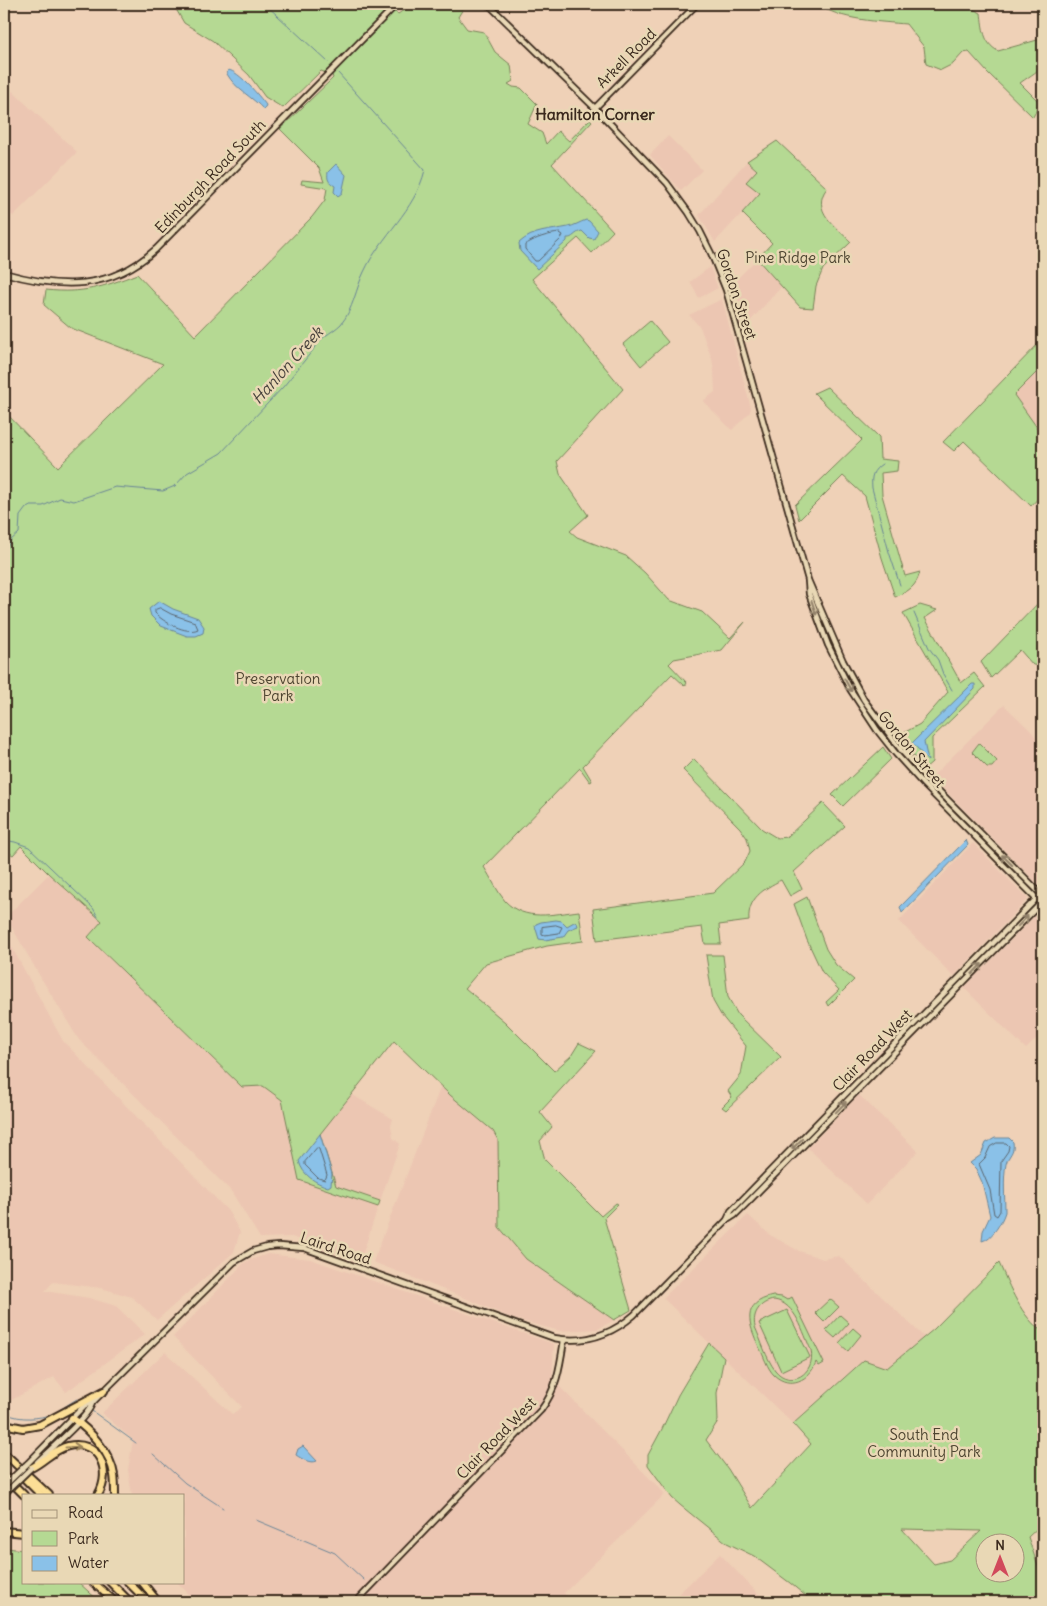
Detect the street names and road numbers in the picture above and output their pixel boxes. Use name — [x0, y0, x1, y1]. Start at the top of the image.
street label: Arkell Road — [592, 24, 660, 92]
street label: Edinburgh Road South — [151, 115, 270, 237]
street label: Gordon Street — [713, 246, 761, 342]
street label: Gordon Street — [874, 707, 950, 791]
street label: Clair Road West — [828, 1005, 916, 1095]
street label: Laird Road — [298, 1228, 374, 1268]
street label: Clair Road West — [452, 1393, 540, 1483]

